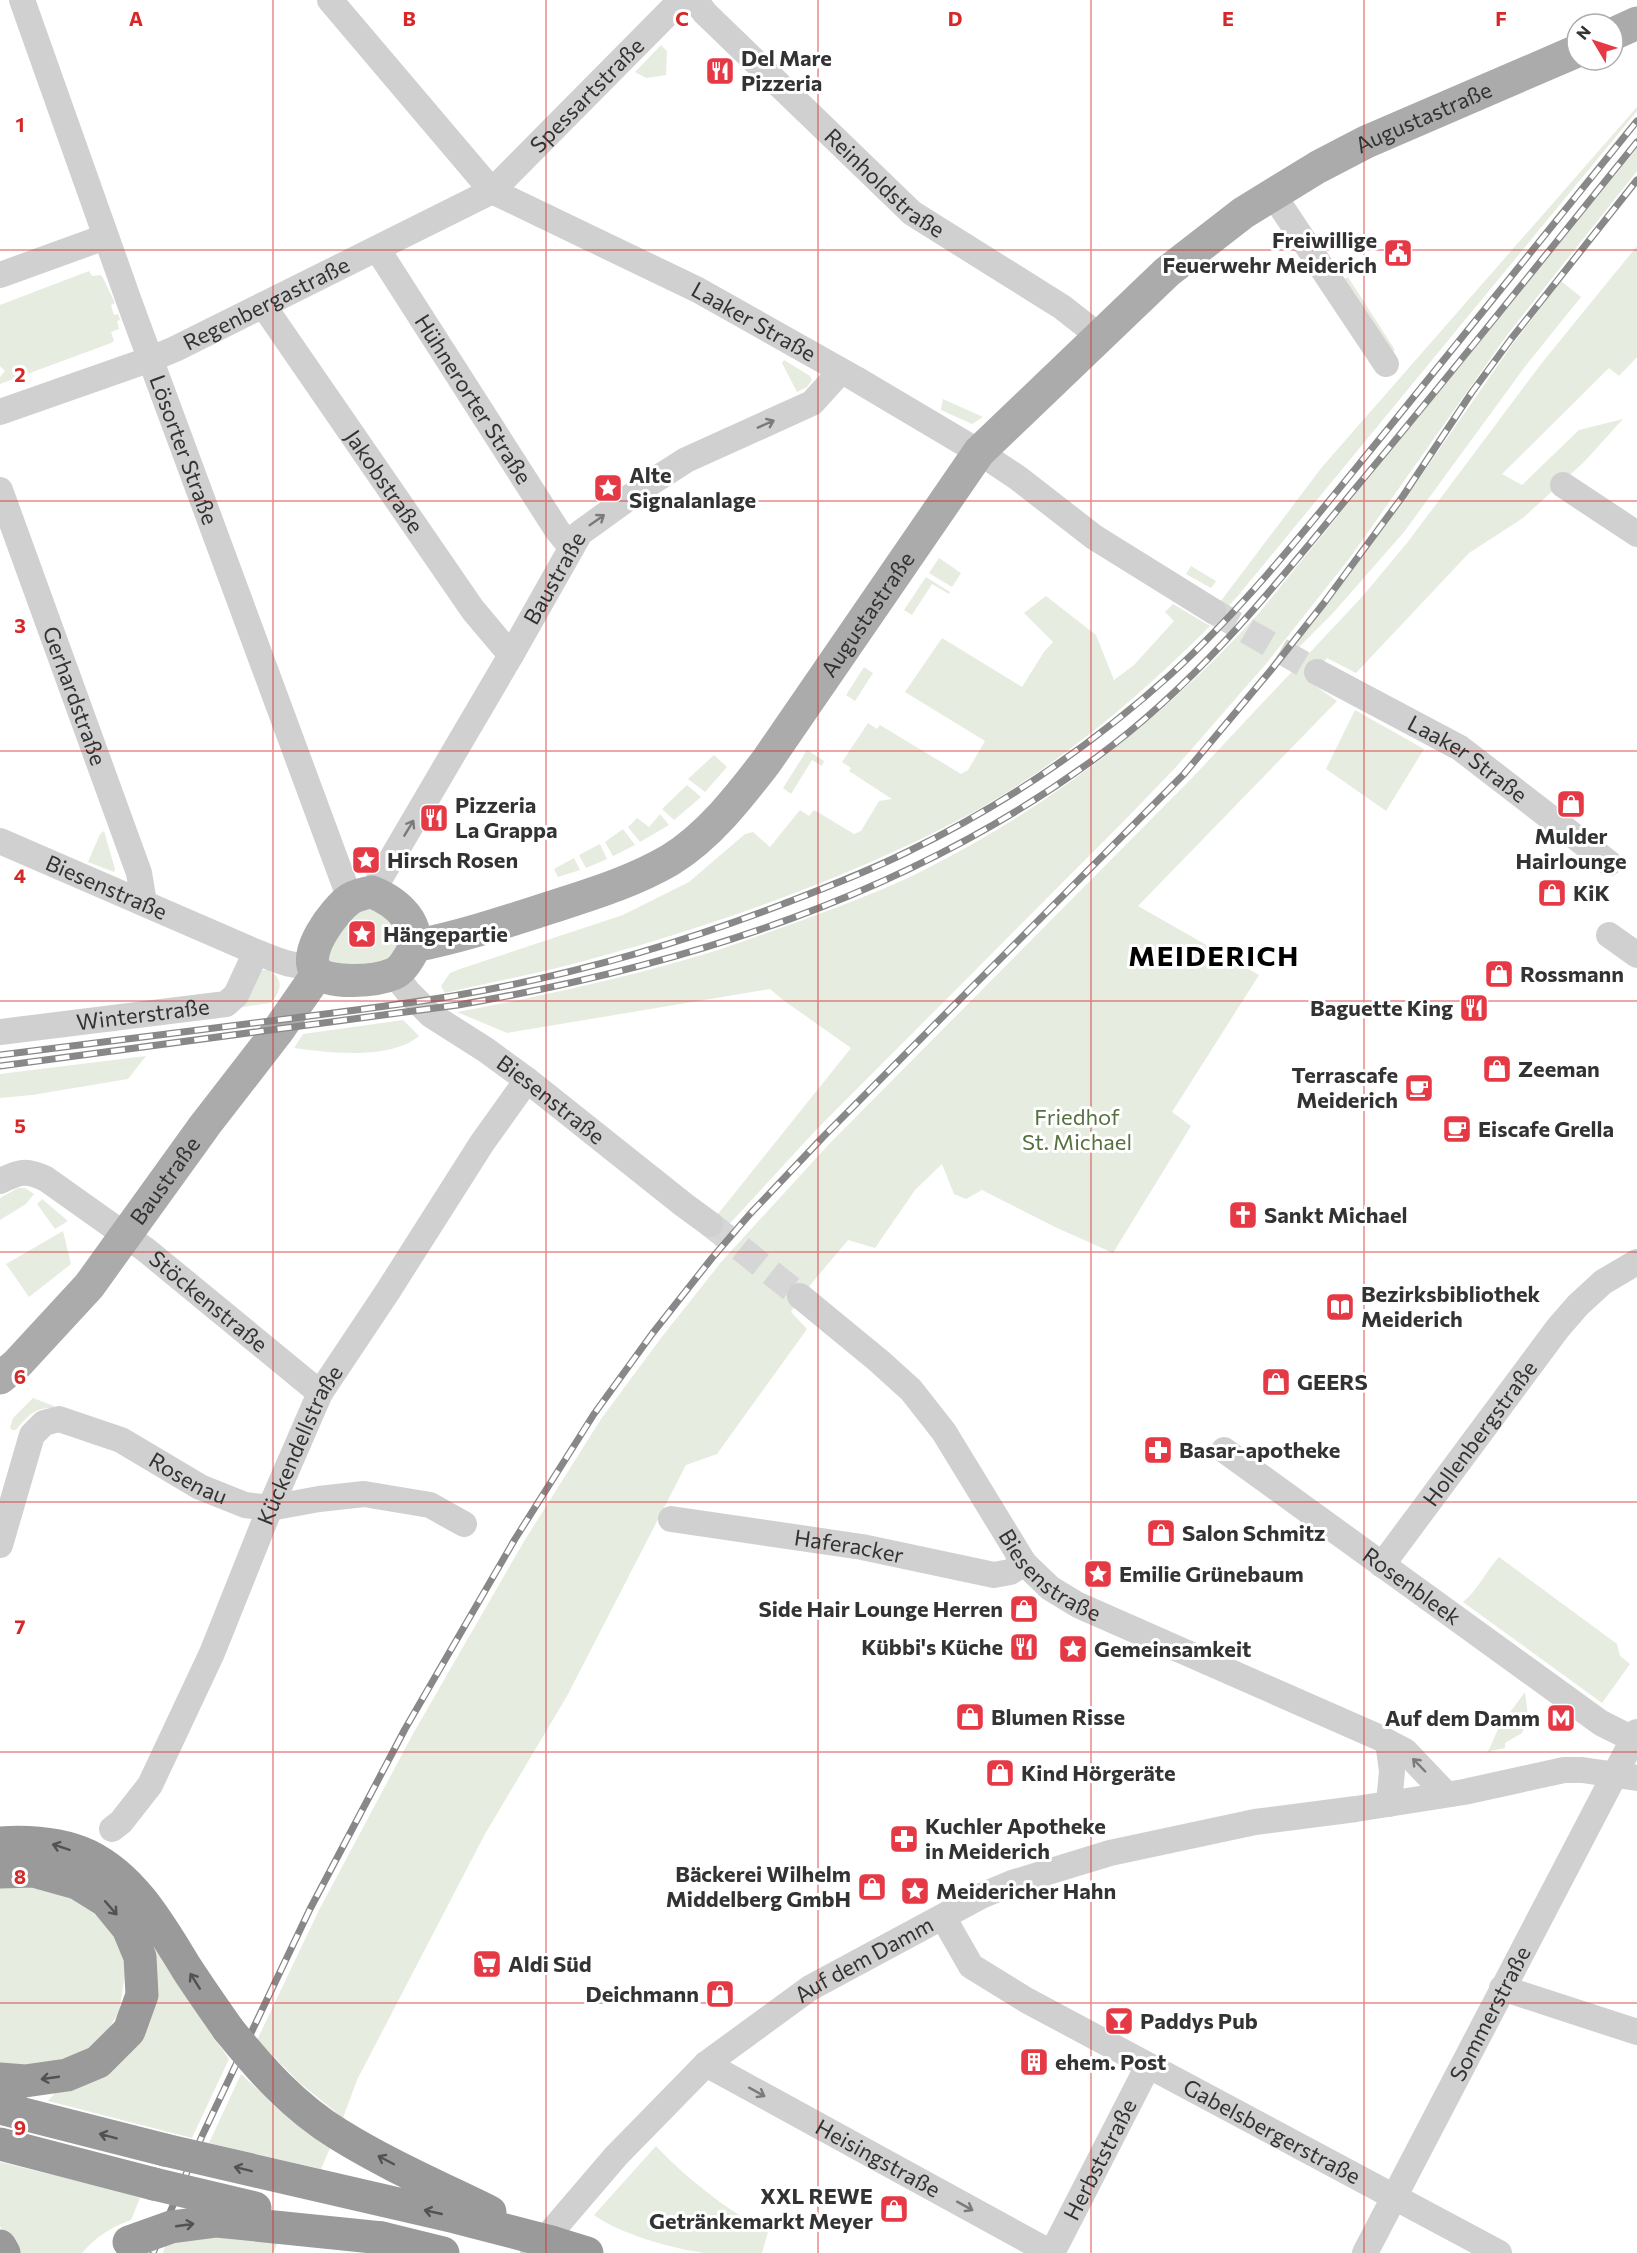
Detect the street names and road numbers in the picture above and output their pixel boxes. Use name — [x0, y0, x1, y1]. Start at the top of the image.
street label: Spessartstraße — [524, 32, 649, 158]
street label: Augustastraße — [1350, 75, 1496, 158]
street label: Reinholdstraße — [819, 122, 950, 243]
street label: Regenbergastraße — [178, 250, 354, 356]
street label: Laaker Straße — [687, 275, 821, 367]
street label: Hühnerorter Straße — [410, 309, 538, 489]
street label: Lösorter Straße — [144, 371, 224, 528]
street label: Jakobstraße — [340, 424, 430, 538]
street label: Baustraße — [517, 527, 591, 629]
street label: Augustastraße — [815, 546, 920, 682]
street label: Gerhardstraße — [38, 623, 113, 769]
street label: Laaker Straße — [1403, 709, 1533, 808]
street label: Biesenstraße — [42, 848, 172, 925]
street label: Winterstraße — [75, 992, 211, 1035]
street label: Biesenstraße — [492, 1049, 610, 1150]
street label: Baustraße — [124, 1131, 205, 1230]
street label: Stöckenstraße — [144, 1244, 273, 1357]
street label: Hollenbergstraße — [1417, 1355, 1542, 1511]
street label: Kückendellstraße — [251, 1360, 348, 1528]
street label: Rosenau — [144, 1446, 231, 1509]
street label: Haferacker — [792, 1523, 906, 1569]
street label: Biesenstraße — [993, 1524, 1105, 1626]
street label: Rosenbleek — [1358, 1541, 1467, 1630]
street label: Auf dem Damm — [789, 1910, 938, 2008]
street label: Sommerstraße — [1443, 1941, 1536, 2086]
street label: Gabelsbergerstraße — [1179, 2073, 1365, 2189]
street label: Herbststraße — [1057, 2094, 1142, 2225]
street label: Heisingstraße — [811, 2113, 945, 2203]

